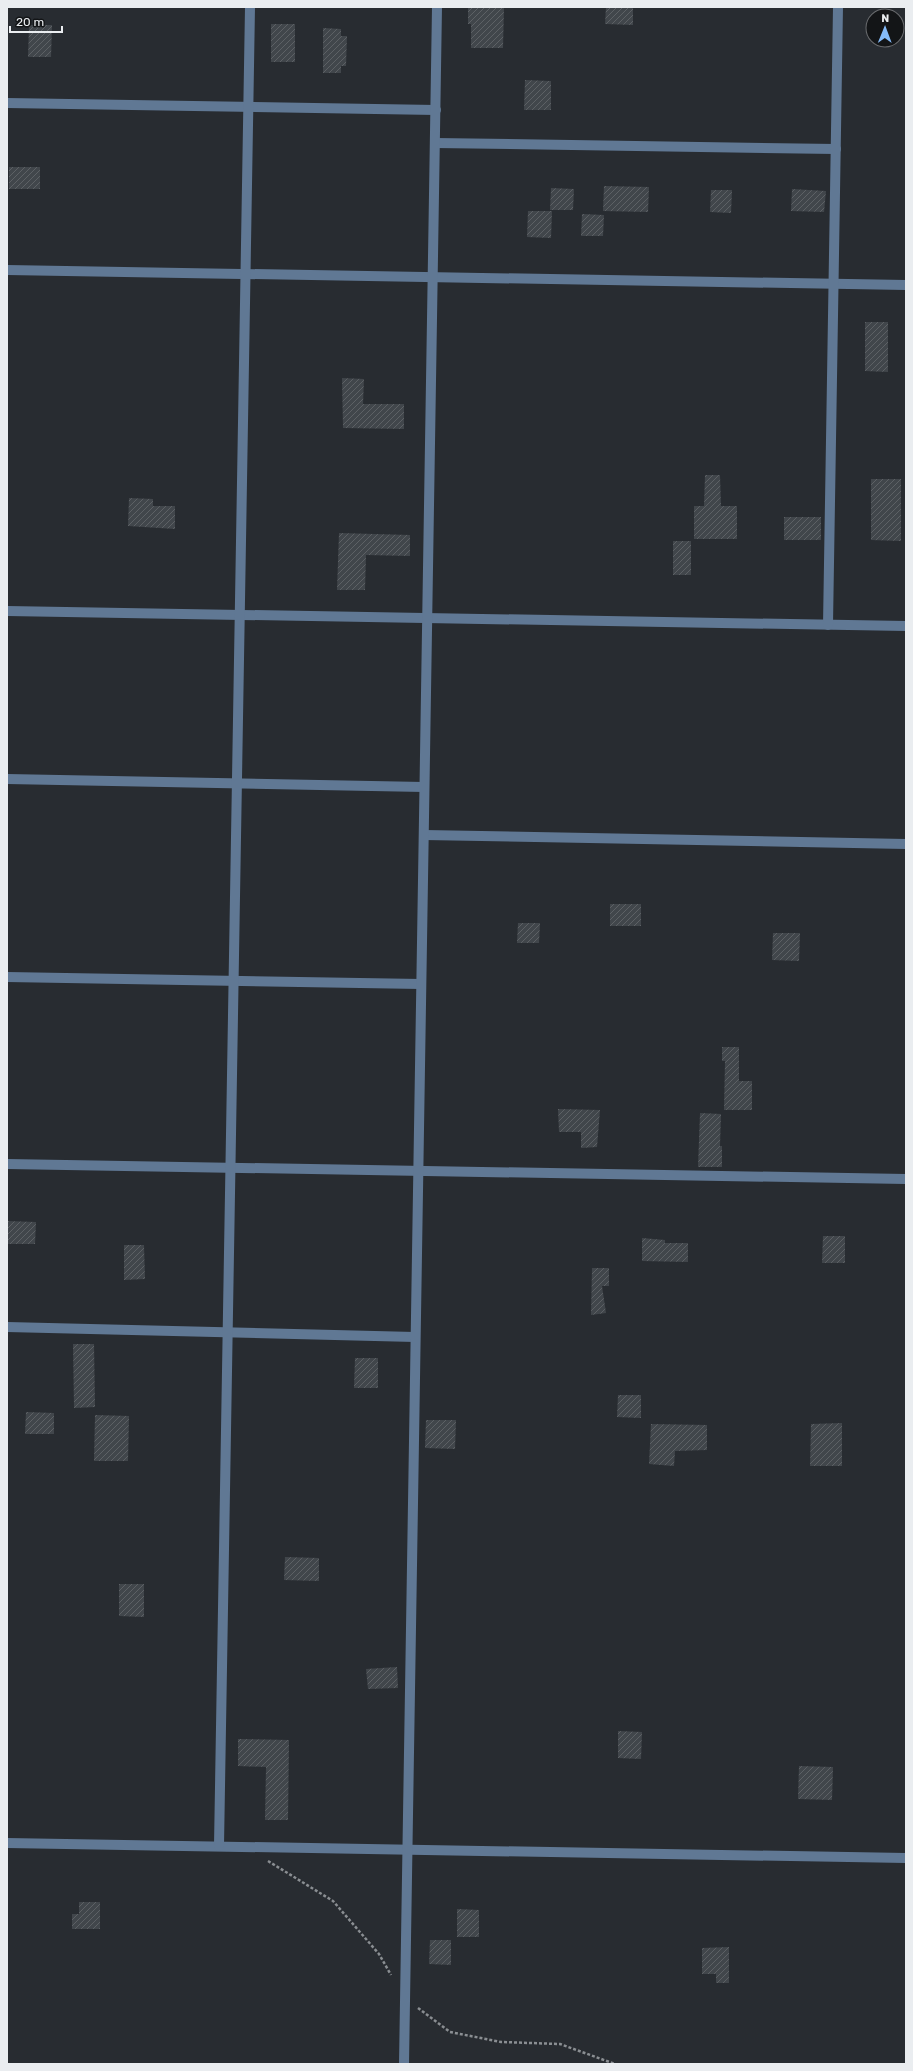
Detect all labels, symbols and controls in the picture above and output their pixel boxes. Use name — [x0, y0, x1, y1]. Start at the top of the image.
scale bar — [10, 8, 62, 34]
north arrow — [865, 8, 905, 48]
text: N — [881, 12, 889, 25]
text: 20 m — [16, 15, 44, 29]

